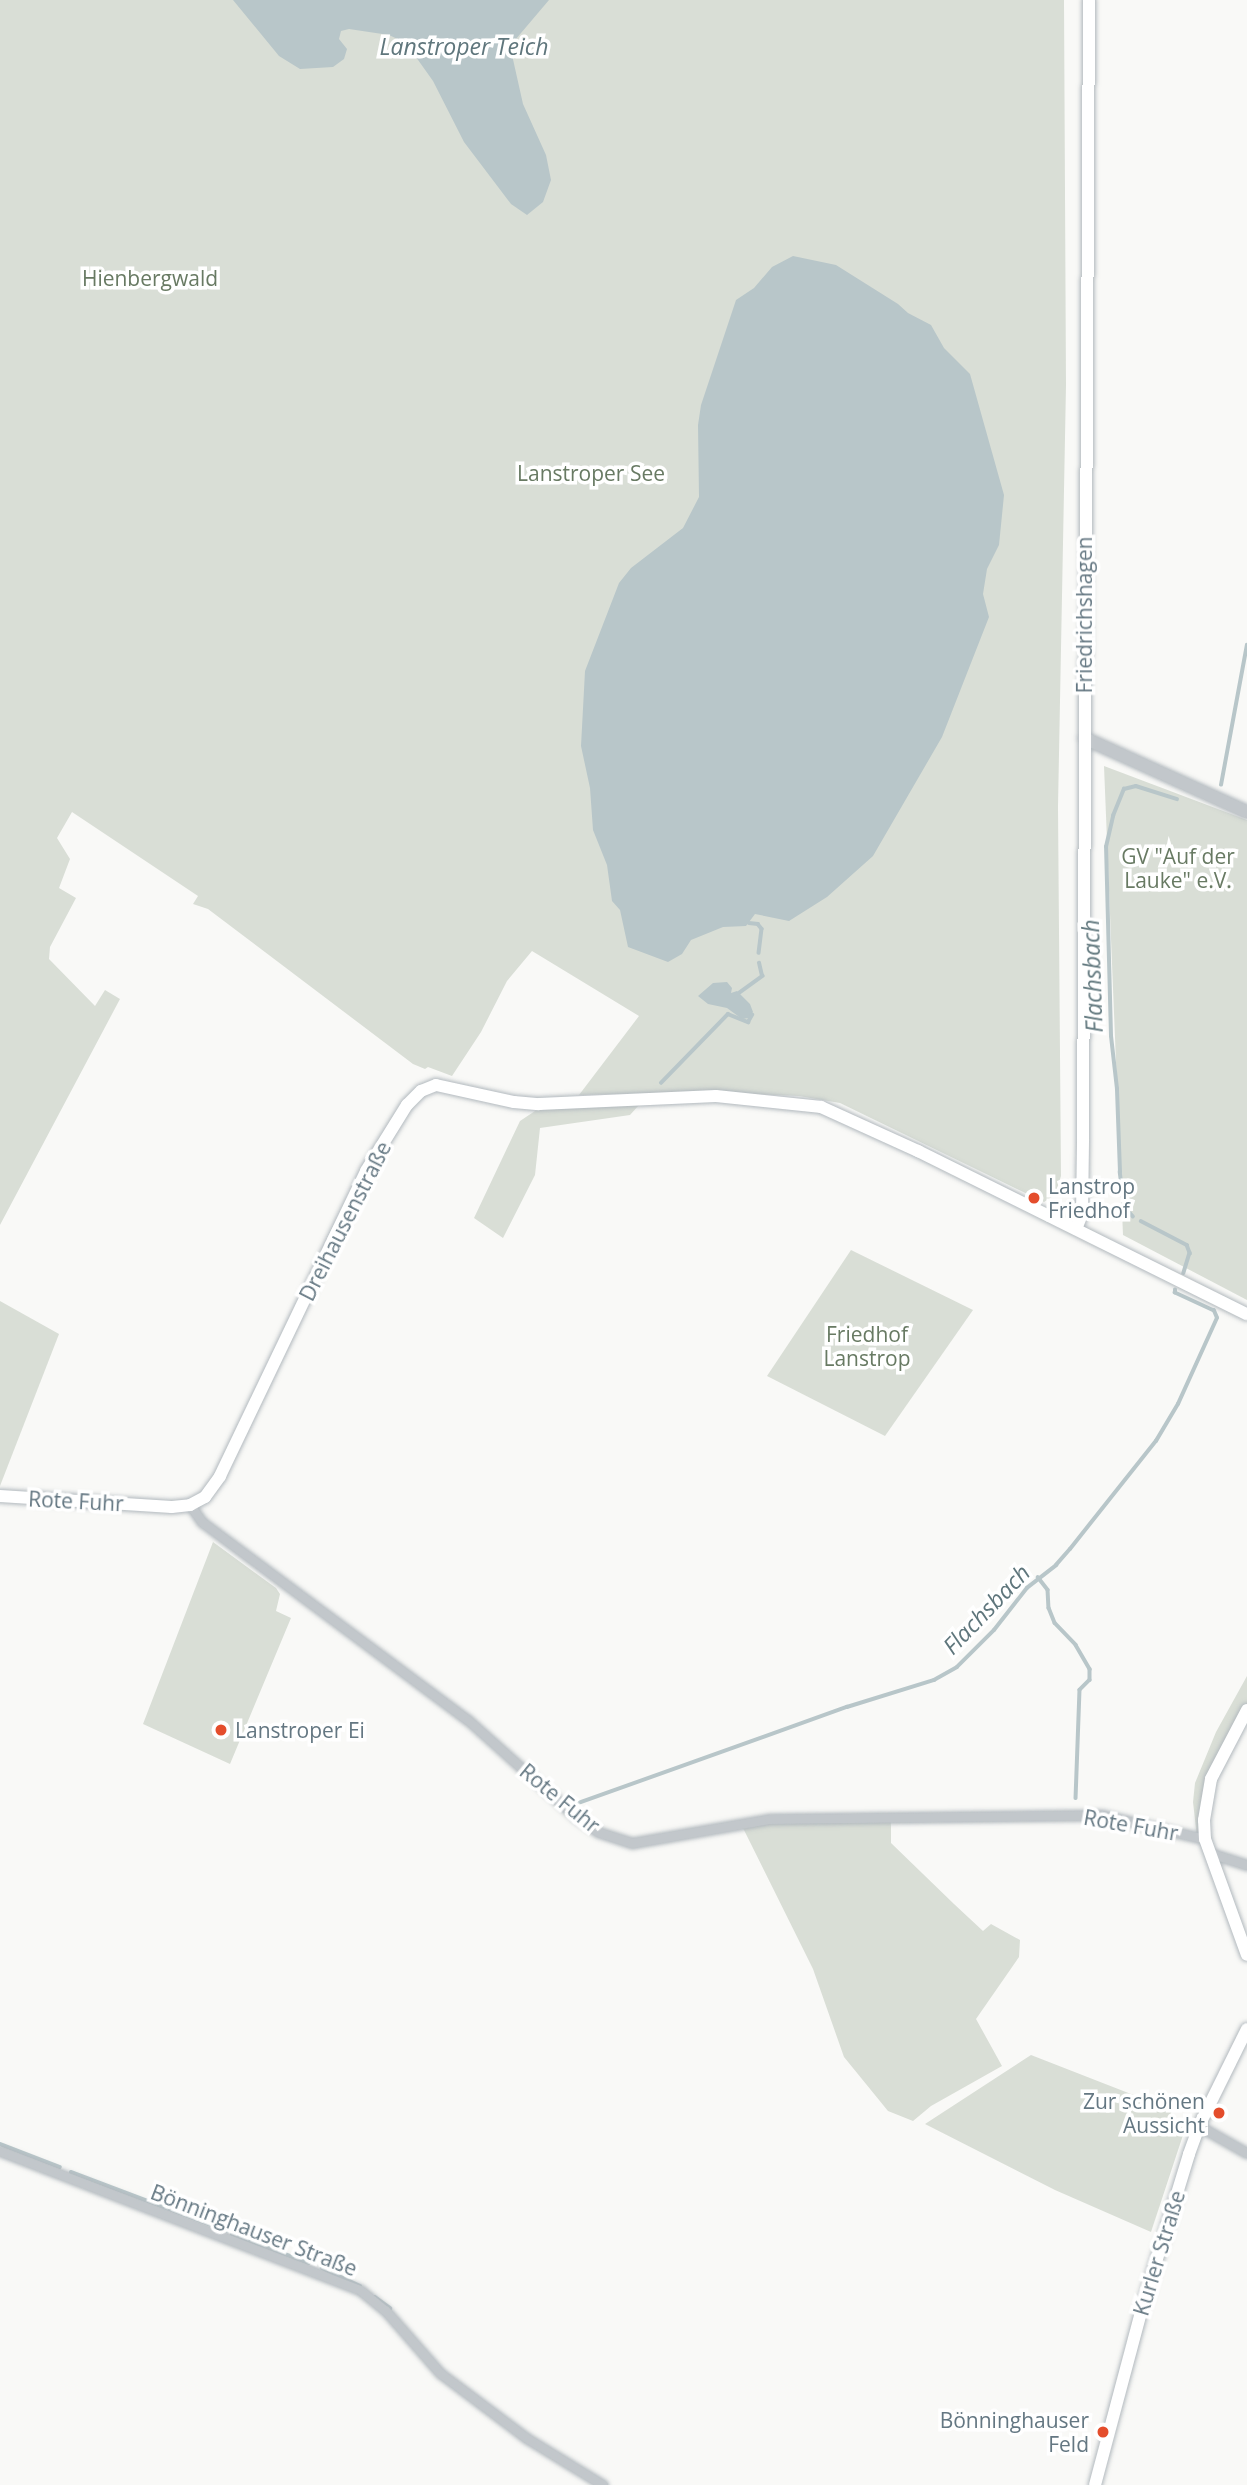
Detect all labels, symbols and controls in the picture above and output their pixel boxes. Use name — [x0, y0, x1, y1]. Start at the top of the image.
water label: Lanstroper Teich — [379, 32, 549, 60]
park label: Hienbergwald — [82, 265, 218, 291]
park label: Lanstroper See — [517, 460, 665, 486]
street label: Friedrichshagen — [1071, 537, 1097, 693]
park label: GV "Auf der Lauke" e.V. — [1121, 843, 1235, 893]
water label: Flachsbach — [1076, 919, 1108, 1033]
street label: Dreihausenstraße — [294, 1137, 396, 1305]
place label: Lanstrop Friedhof — [1048, 1173, 1135, 1223]
marker: Lanstrop Friedhof — [1026, 1190, 1042, 1206]
park label: Friedhof Lanstrop — [823, 1321, 911, 1371]
street label: Rote Fuhr — [28, 1486, 124, 1516]
water label: Flachsbach — [937, 1559, 1035, 1659]
place label: Lanstroper Ei — [235, 1717, 365, 1743]
marker: Lanstroper Ei — [213, 1722, 229, 1738]
street label: Rote Fuhr — [515, 1758, 605, 1838]
street label: Rote Fuhr — [1082, 1804, 1180, 1846]
place label: Zur schönen Aussicht — [1083, 2088, 1205, 2138]
marker: Zur schönen Aussicht — [1211, 2105, 1227, 2121]
street label: Bönninghauser Straße — [147, 2179, 361, 2281]
street label: Kurler Straße — [1128, 2187, 1190, 2319]
place label: Bönninghauser Feld — [940, 2407, 1089, 2457]
marker: Bönninghauser Feld — [1095, 2424, 1111, 2440]

